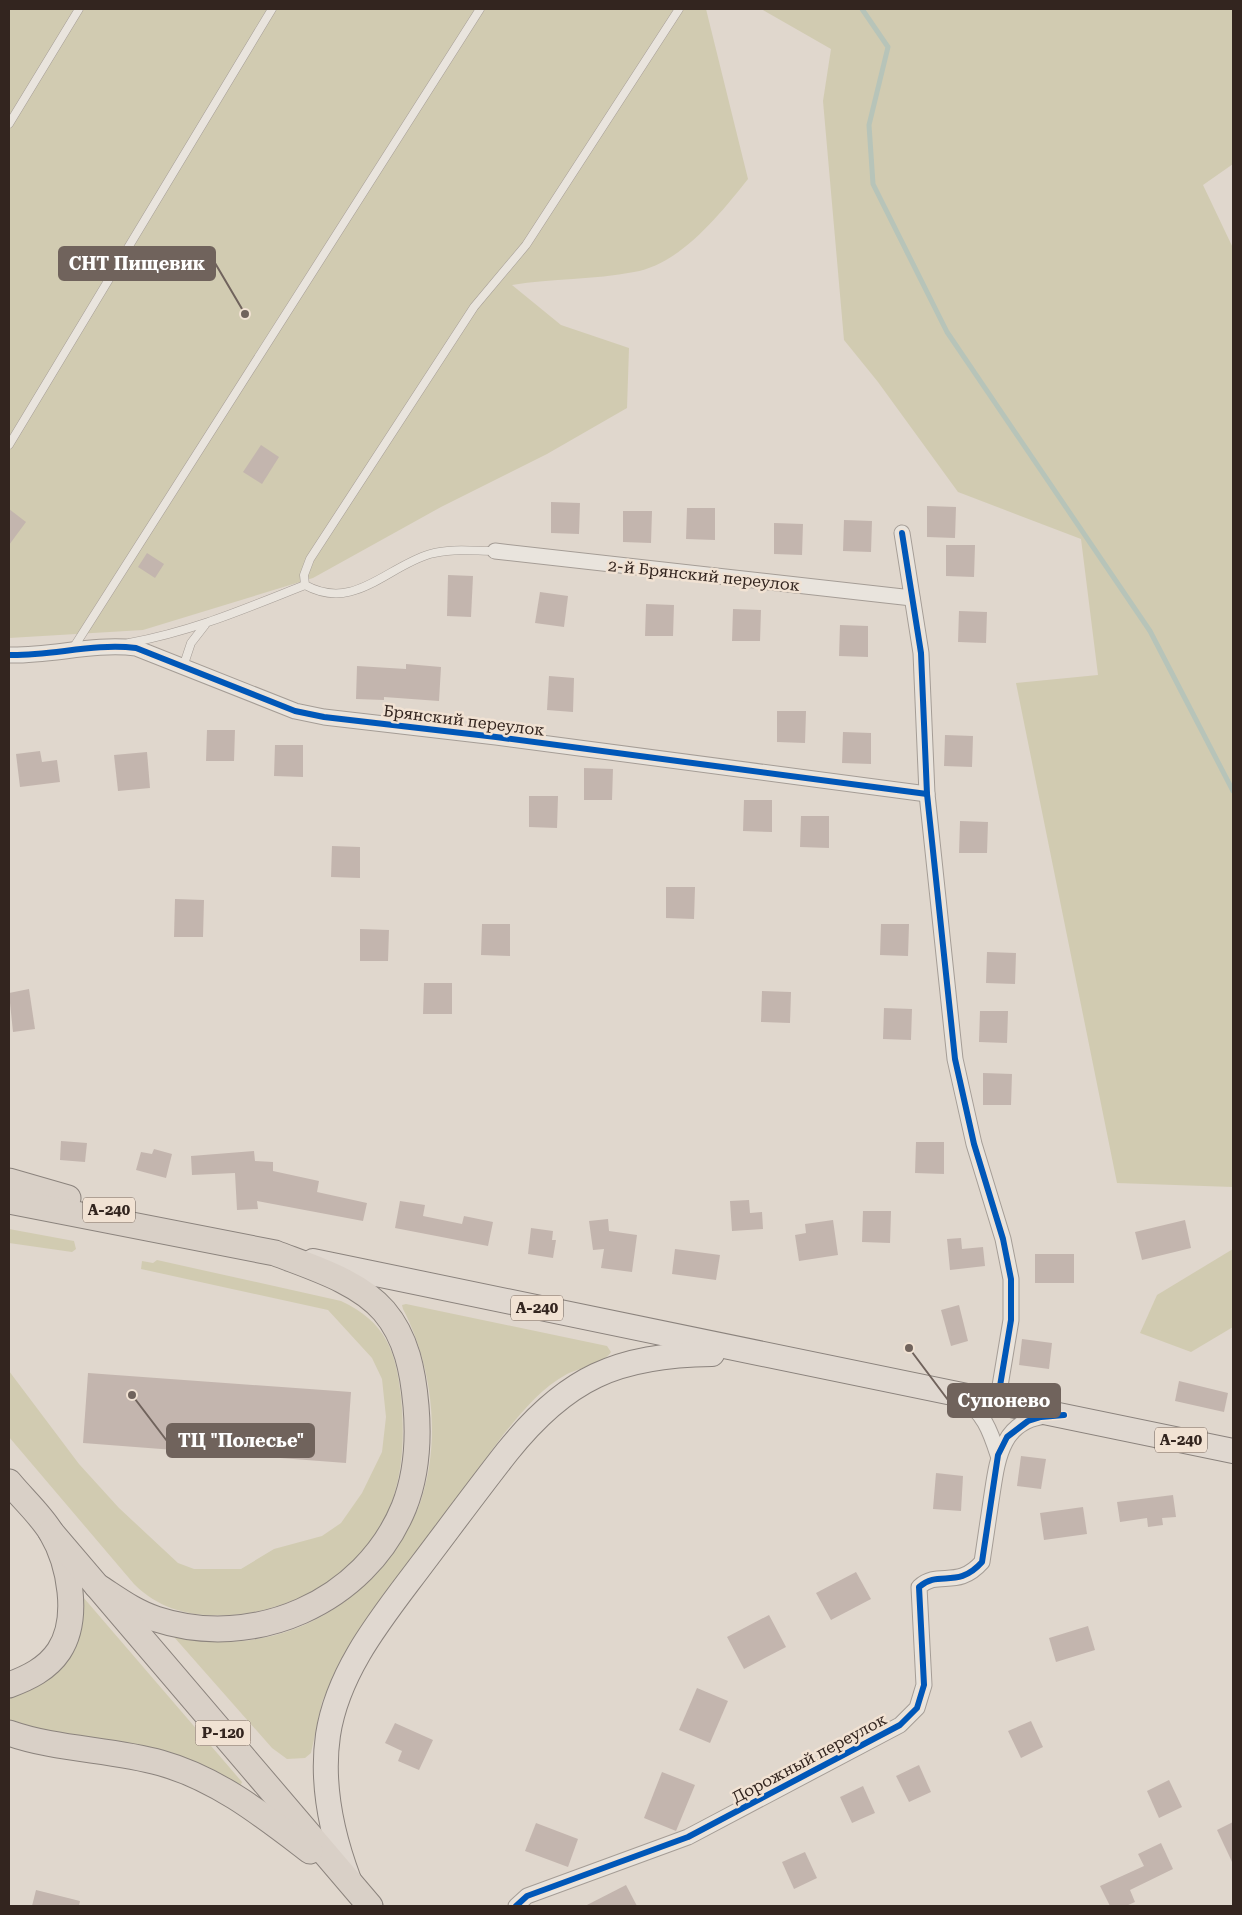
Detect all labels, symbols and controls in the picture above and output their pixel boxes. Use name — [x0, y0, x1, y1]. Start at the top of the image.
callout: СНТ Пищевик — [59, 247, 215, 280]
text: СНТ Пищевик — [69, 253, 206, 274]
street label: 2-й Брянский переулок — [607, 556, 801, 595]
street label: Брянский переулок — [382, 701, 546, 740]
road number: А-240 — [83, 1198, 135, 1222]
road number: А-240 — [511, 1296, 563, 1320]
callout: Супонево — [948, 1384, 1060, 1417]
text: Супонево — [958, 1390, 1051, 1411]
callout: ТЦ "Полесье" — [167, 1424, 314, 1457]
road number: А-240 — [1155, 1428, 1207, 1452]
text: ТЦ "Полесье" — [178, 1430, 304, 1451]
street label: Дорожный переулок — [729, 1710, 890, 1807]
road number: Р-120 — [196, 1720, 250, 1746]

